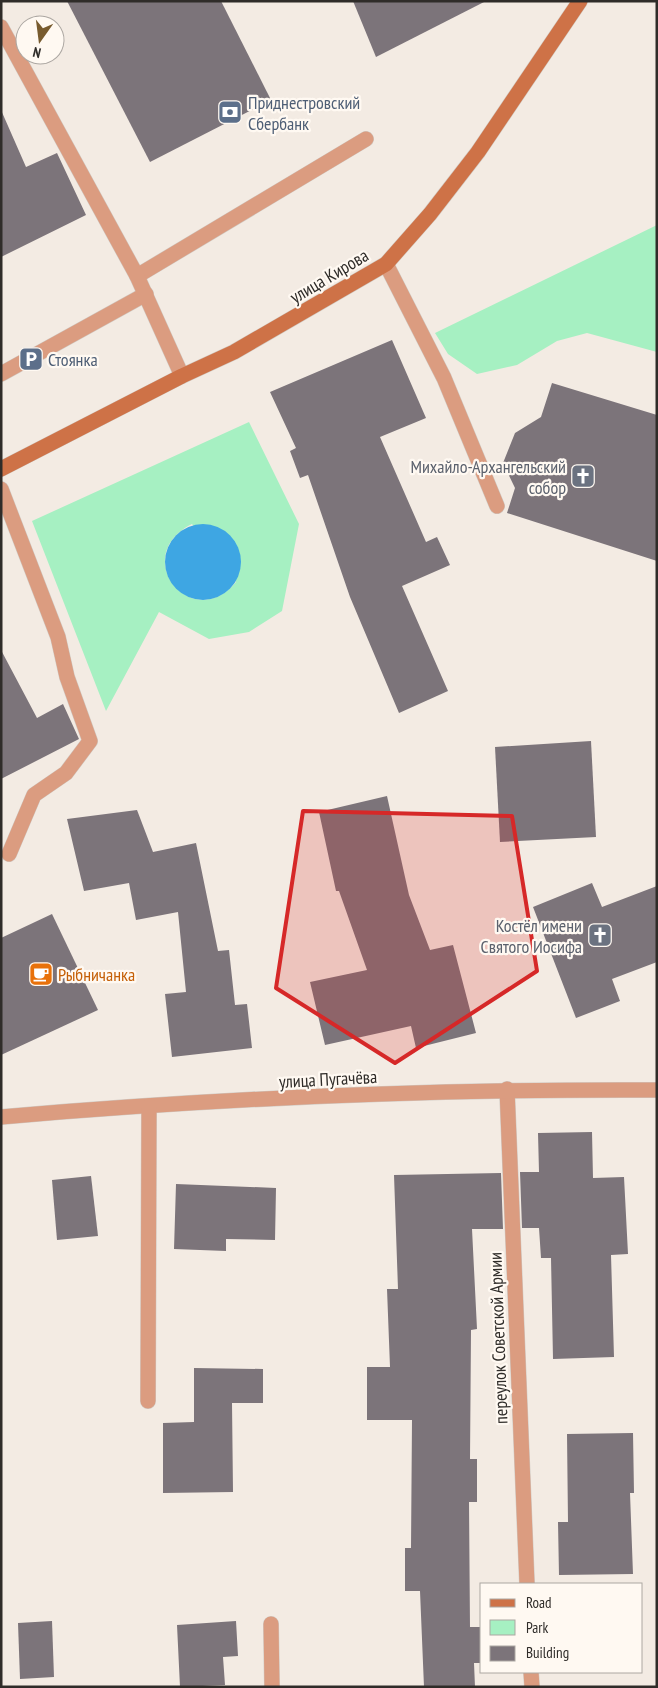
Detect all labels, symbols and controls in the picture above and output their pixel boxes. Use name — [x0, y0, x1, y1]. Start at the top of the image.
north arrow — [15, 15, 65, 65]
text: N — [31, 43, 43, 62]
place label: Приднестровский Сбербанк — [248, 91, 360, 135]
bank icon: Приднестровский Сбербанк — [217, 99, 243, 125]
street label: улица Кирова — [286, 244, 372, 308]
parking icon: Стоянка — [18, 346, 44, 372]
place label: Стоянка — [48, 348, 98, 371]
place label: Михайло-Архангельский собор — [410, 455, 566, 499]
church icon: Михайло-Архангельский собор — [570, 463, 596, 489]
place label: Костёл имени Святого Иосифа — [481, 914, 582, 958]
church icon: Костёл имени Святого Иосифа — [587, 922, 613, 948]
cafe icon: Рыбничанка — [28, 961, 54, 987]
place label: Рыбничанка — [58, 963, 135, 986]
street label: улица Пугачёва — [278, 1065, 378, 1093]
street label: переулок Советской Армии — [484, 1252, 512, 1424]
legend — [480, 1583, 643, 1673]
text: Road — [526, 1593, 552, 1612]
text: Park — [526, 1618, 548, 1637]
text: Building — [526, 1643, 569, 1662]

